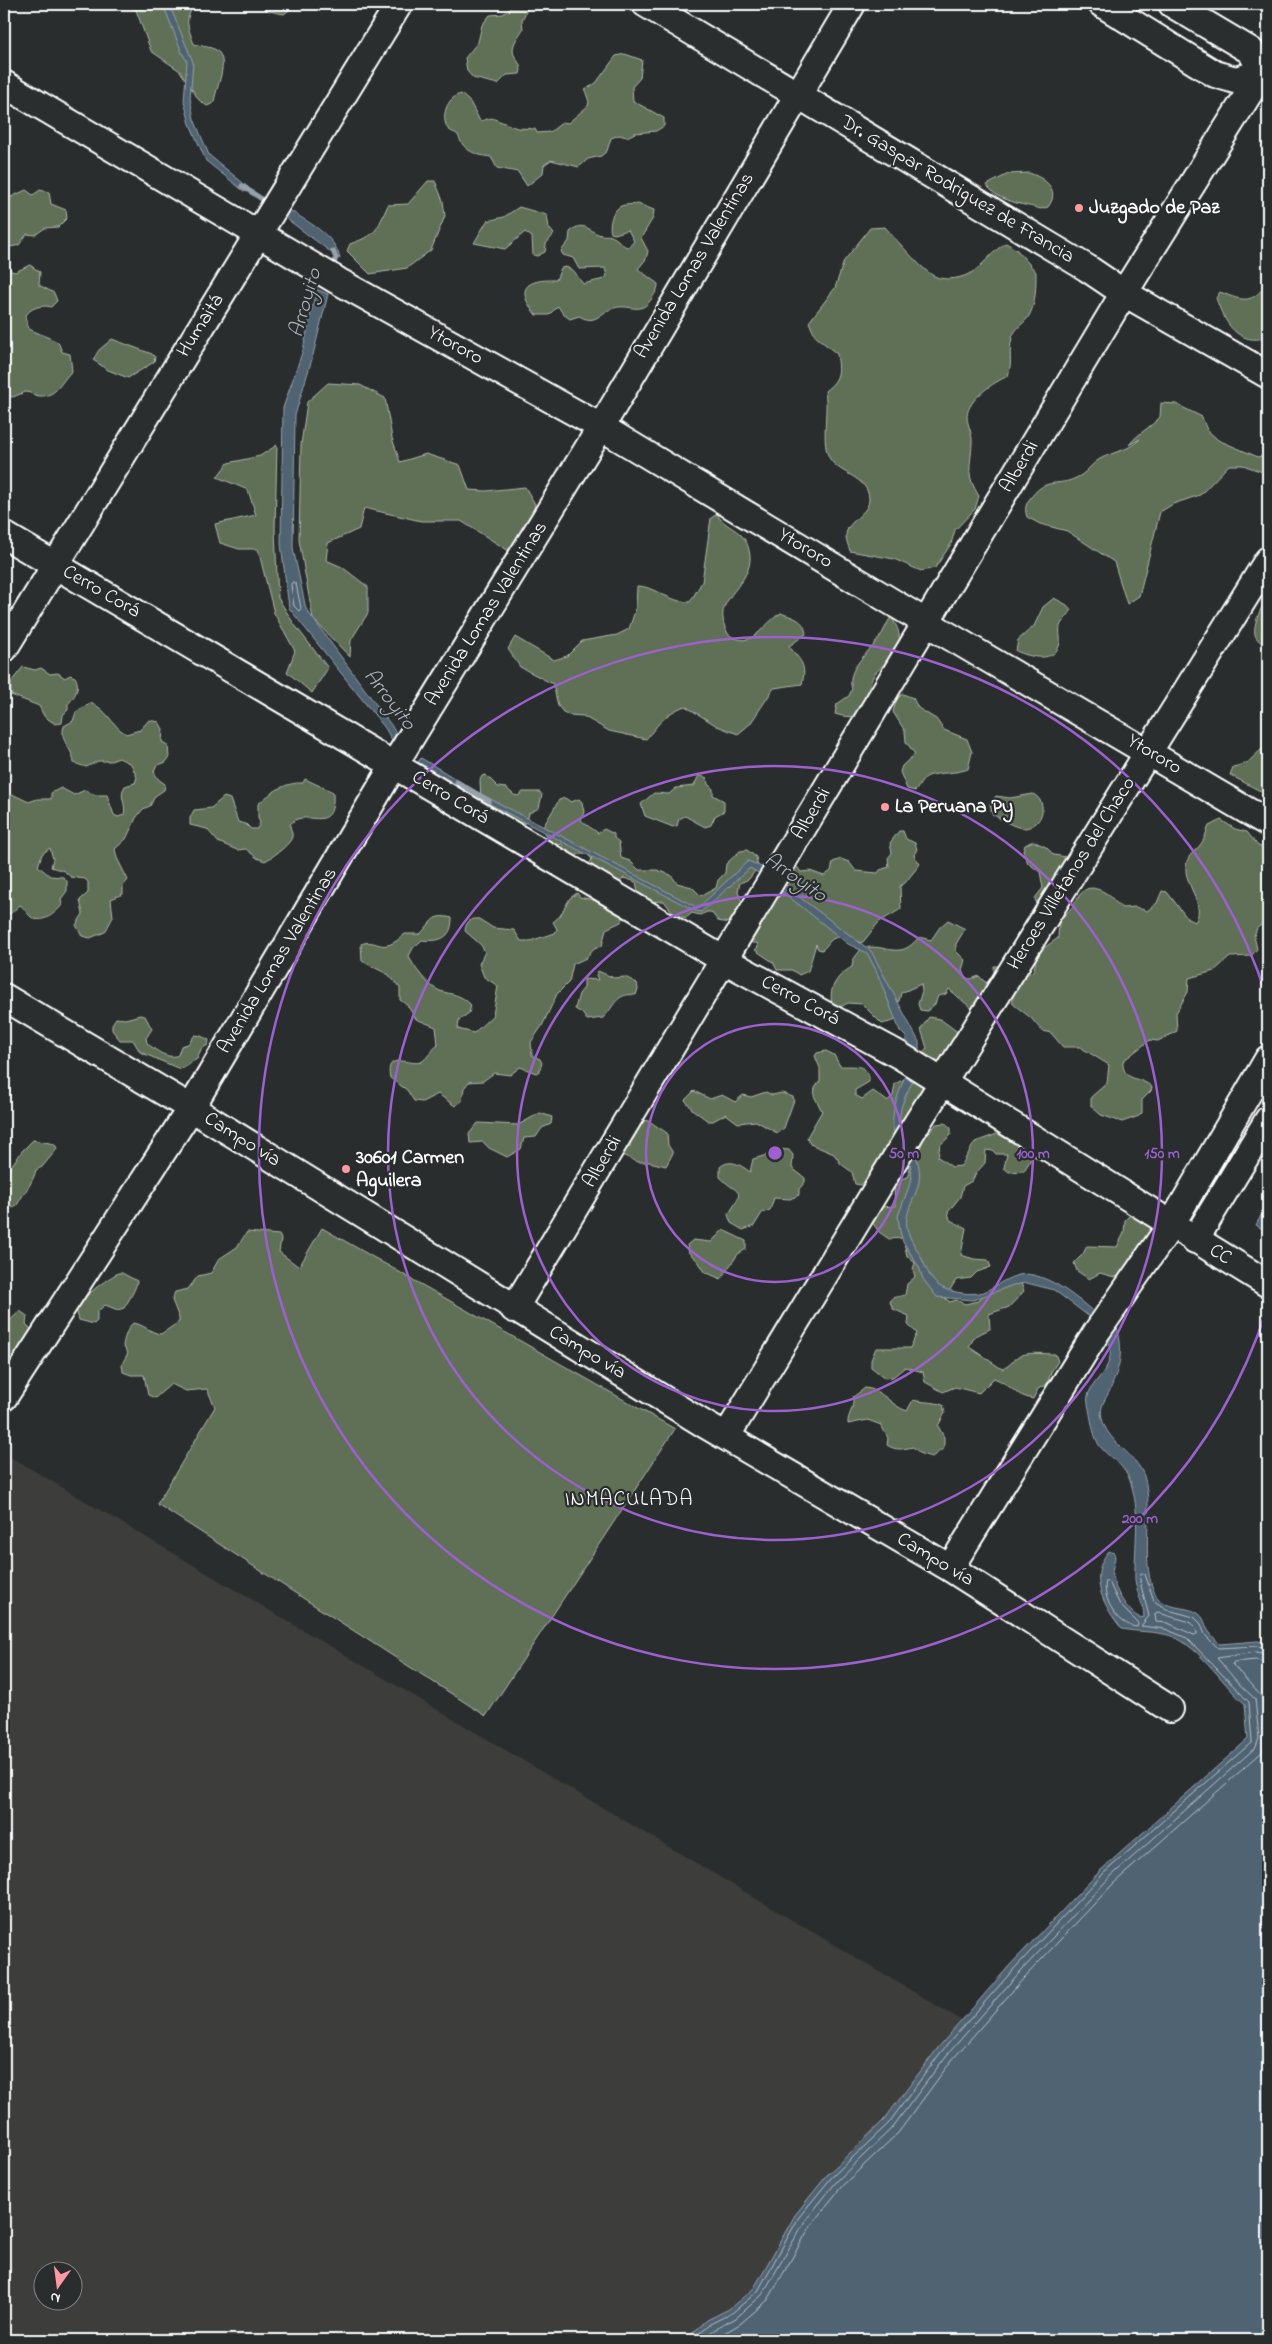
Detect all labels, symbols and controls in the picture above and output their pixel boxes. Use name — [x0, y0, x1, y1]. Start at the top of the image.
street label: Dr. Gaspar Rodriguez de Francia — [833, 108, 1079, 272]
street label: Avenida Lomas Valentinas — [628, 167, 762, 365]
place label: Juzgado de Paz — [1089, 194, 1220, 224]
marker: Juzgado de Paz — [1073, 202, 1085, 214]
water label: Arroyito — [282, 264, 330, 341]
street label: Humaitá — [170, 289, 232, 363]
street label: Ytororo — [422, 319, 488, 373]
street label: Alberdi — [993, 435, 1047, 499]
street label: Avenida Lomas Valentinas — [418, 516, 556, 712]
street label: Ytororo — [772, 521, 838, 577]
street label: Cerro Corá — [57, 558, 145, 626]
water label: Arroyito — [356, 663, 423, 738]
street label: Ytororo — [1121, 727, 1187, 783]
street label: Cerro Corá — [406, 764, 494, 832]
street label: Heroes Villetanos del Chaco — [1001, 772, 1143, 976]
street label: Alberdi — [785, 782, 839, 846]
place label: La Peruana Py — [895, 793, 1013, 823]
marker: La Peruana Py — [879, 801, 891, 813]
water label: Arroyito — [758, 846, 833, 911]
street label: Avenida Lomas Valentinas — [211, 862, 345, 1060]
street label: Cerro Corá — [755, 968, 845, 1034]
street label: Campo vía — [198, 1105, 286, 1175]
street label: Alberdi — [576, 1130, 630, 1194]
text: 50 m — [889, 1143, 920, 1165]
text: 100 m — [1016, 1143, 1050, 1165]
text: 150 m — [1144, 1143, 1180, 1165]
place label: 30601 Carmen Aguilera — [355, 1144, 464, 1197]
centre of rings — [766, 1144, 784, 1162]
marker: 30601 Carmen Aguilera — [340, 1163, 352, 1175]
street label: CC — [1203, 1237, 1237, 1273]
street label: Campo vía — [543, 1319, 631, 1387]
district label: INMACULADA — [565, 1485, 693, 1515]
text: 200 m — [1121, 1508, 1158, 1530]
street label: Campo vía — [891, 1526, 979, 1594]
north arrow — [32, 2262, 82, 2312]
text: N — [48, 2286, 62, 2308]

